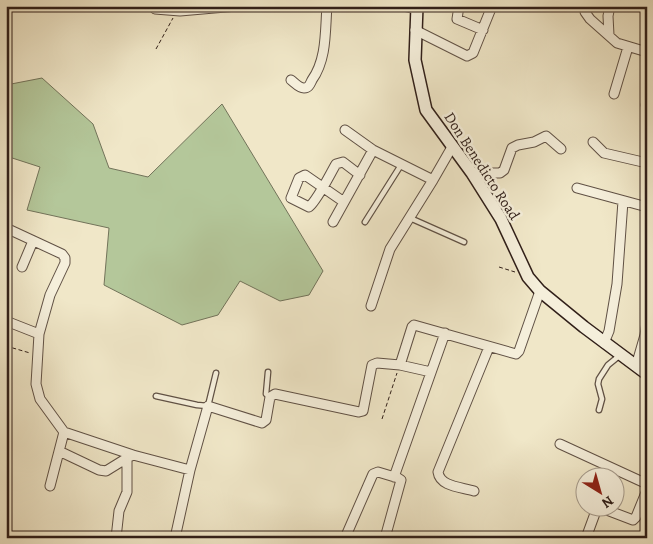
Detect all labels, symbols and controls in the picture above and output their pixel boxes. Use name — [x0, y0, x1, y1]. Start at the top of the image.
street label: Don Benedicto Road — [440, 108, 525, 225]
north arrow — [576, 466, 626, 516]
text: N — [598, 491, 617, 513]

